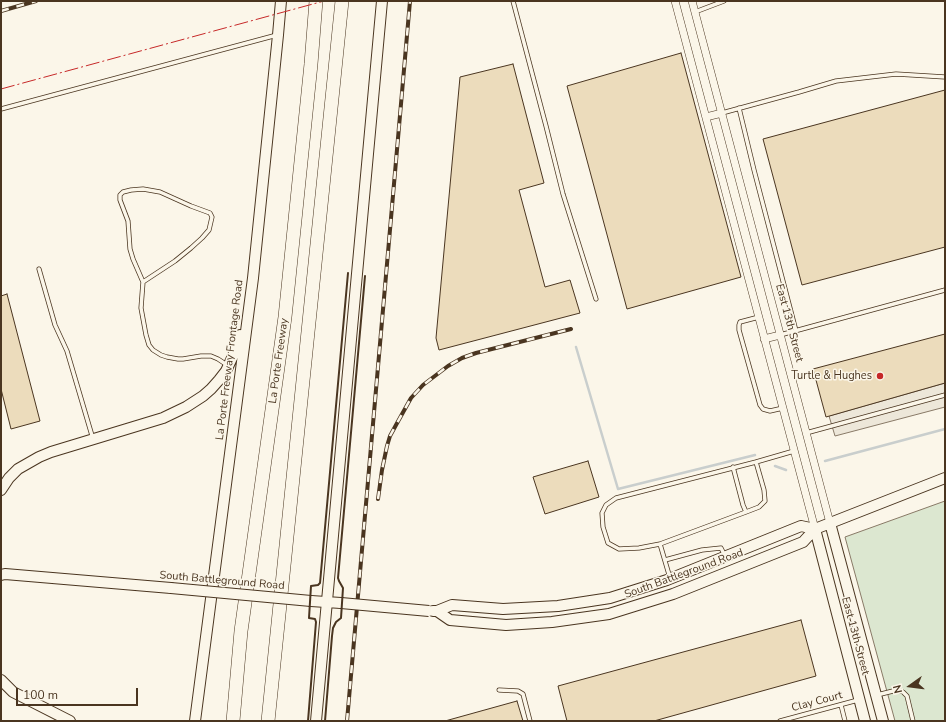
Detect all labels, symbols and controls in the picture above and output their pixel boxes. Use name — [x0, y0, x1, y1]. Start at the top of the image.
street label: La Porte Freeway Frontage Road — [214, 279, 246, 441]
street label: East 13th Street — [772, 283, 806, 363]
street label: La Porte Freeway — [266, 317, 292, 405]
place label: Turtle & Hughes — [791, 369, 872, 383]
marker: Turtle & Hughes — [875, 371, 885, 381]
street label: South Battleground Road — [623, 546, 745, 602]
street label: South Battleground Road — [159, 569, 285, 593]
street label: East 13th Street — [838, 596, 872, 676]
north arrow — [890, 666, 930, 706]
scale bar — [18, 680, 140, 706]
text: N — [890, 683, 906, 695]
text: 100 m — [23, 687, 58, 703]
street label: Clay Court — [790, 689, 844, 715]

